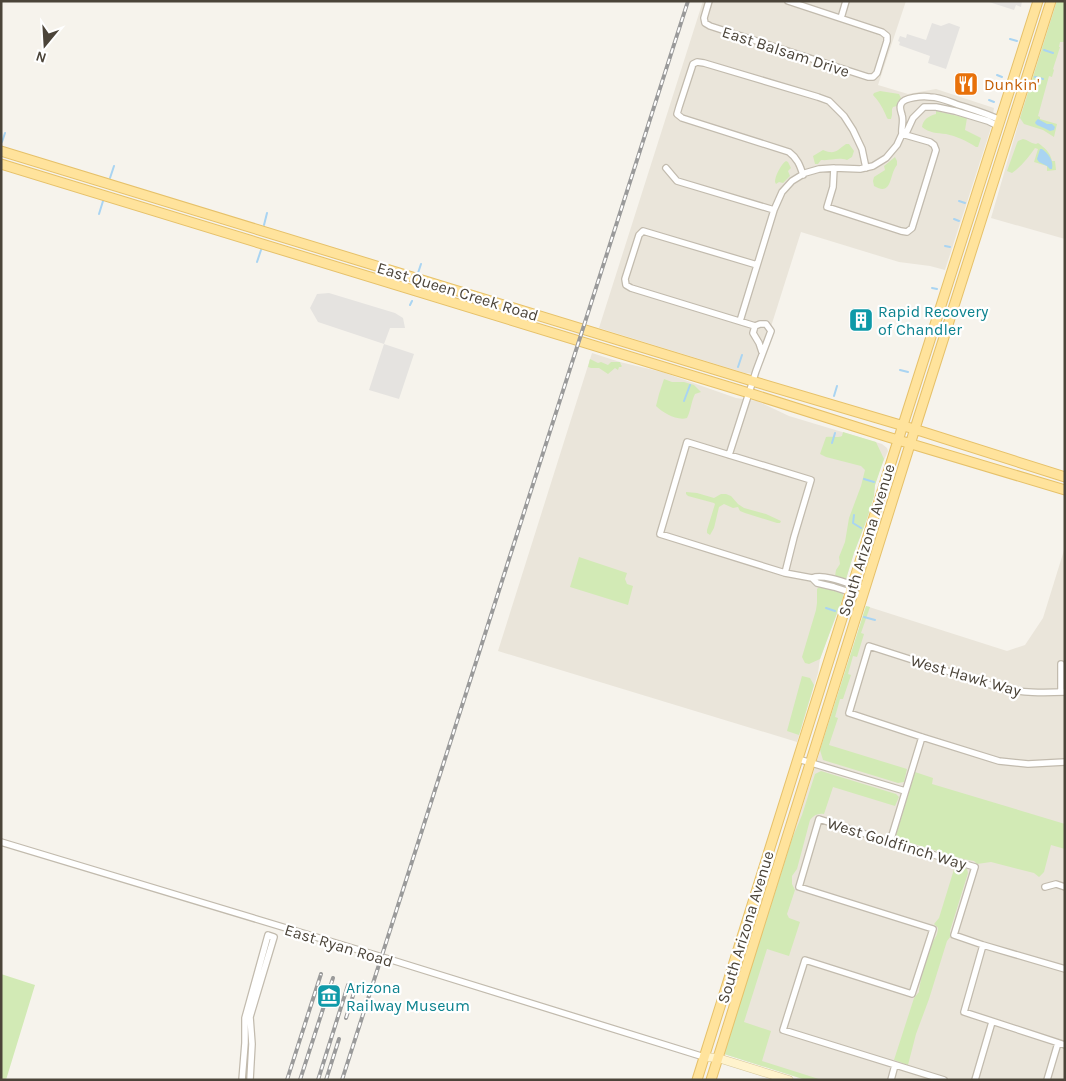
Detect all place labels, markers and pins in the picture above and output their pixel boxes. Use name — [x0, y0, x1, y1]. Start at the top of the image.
restaurant icon: Dunkin' — [953, 71, 979, 97]
place label: Dunkin' — [984, 75, 1040, 94]
place label: Rapid Recovery of Chandler — [878, 302, 989, 339]
building icon: Rapid Recovery of Chandler — [848, 307, 874, 333]
place label: Arizona Railway Museum — [346, 978, 470, 1015]
museum icon: Arizona Railway Museum — [316, 983, 342, 1009]

